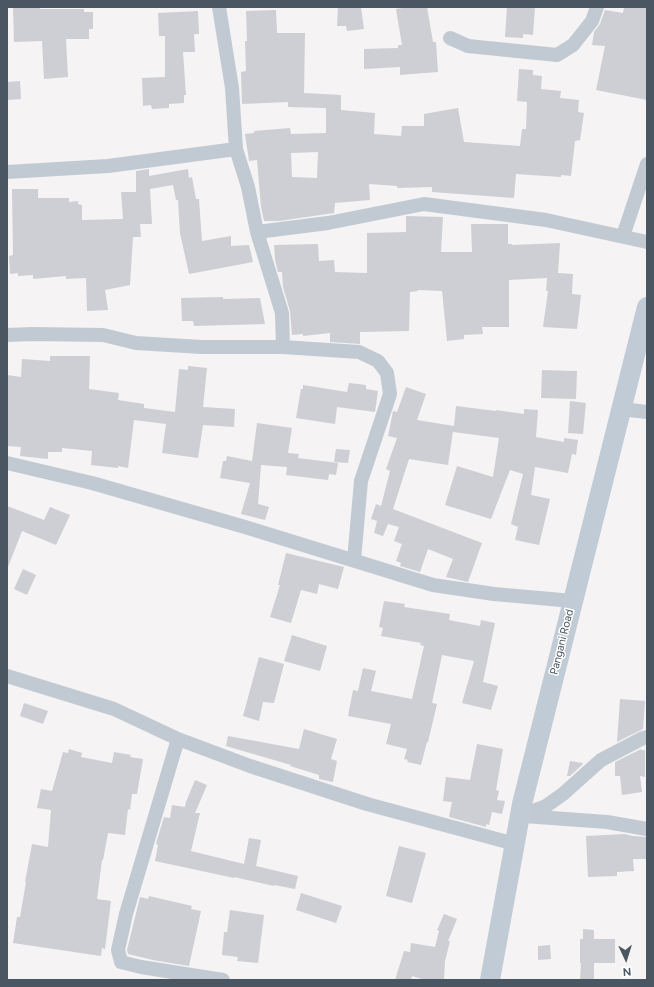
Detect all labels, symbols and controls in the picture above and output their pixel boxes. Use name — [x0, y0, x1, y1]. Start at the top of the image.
street label: Pangani Road — [548, 608, 576, 676]
north arrow — [606, 939, 646, 979]
text: N — [622, 965, 632, 978]

